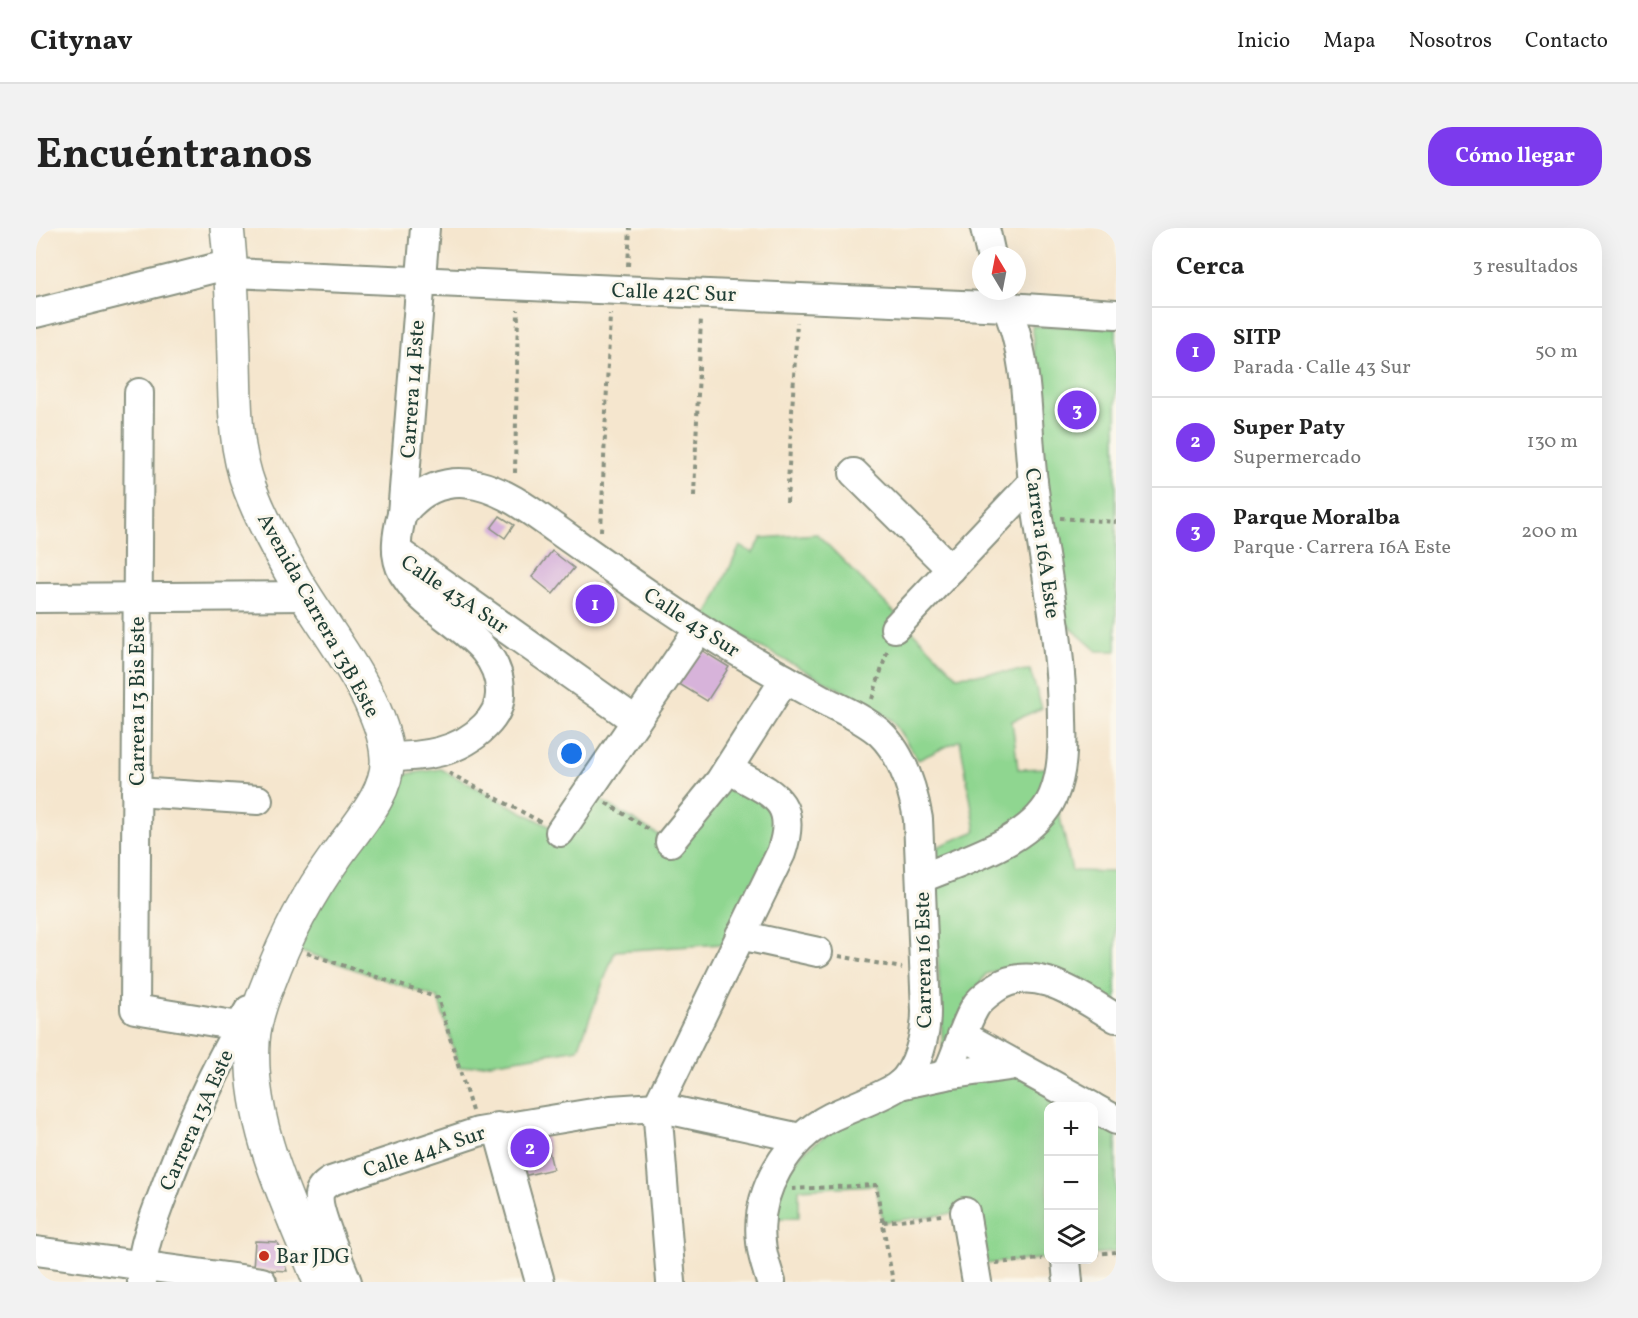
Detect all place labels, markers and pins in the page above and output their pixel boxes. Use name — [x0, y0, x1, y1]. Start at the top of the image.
pin: 3 — [1058, 388, 1096, 432]
pin: 1 — [576, 582, 614, 626]
pin: 2 — [510, 1126, 550, 1170]
place label: Bar JDG — [276, 1243, 350, 1272]
marker: Bar JDG — [257, 1249, 271, 1263]

